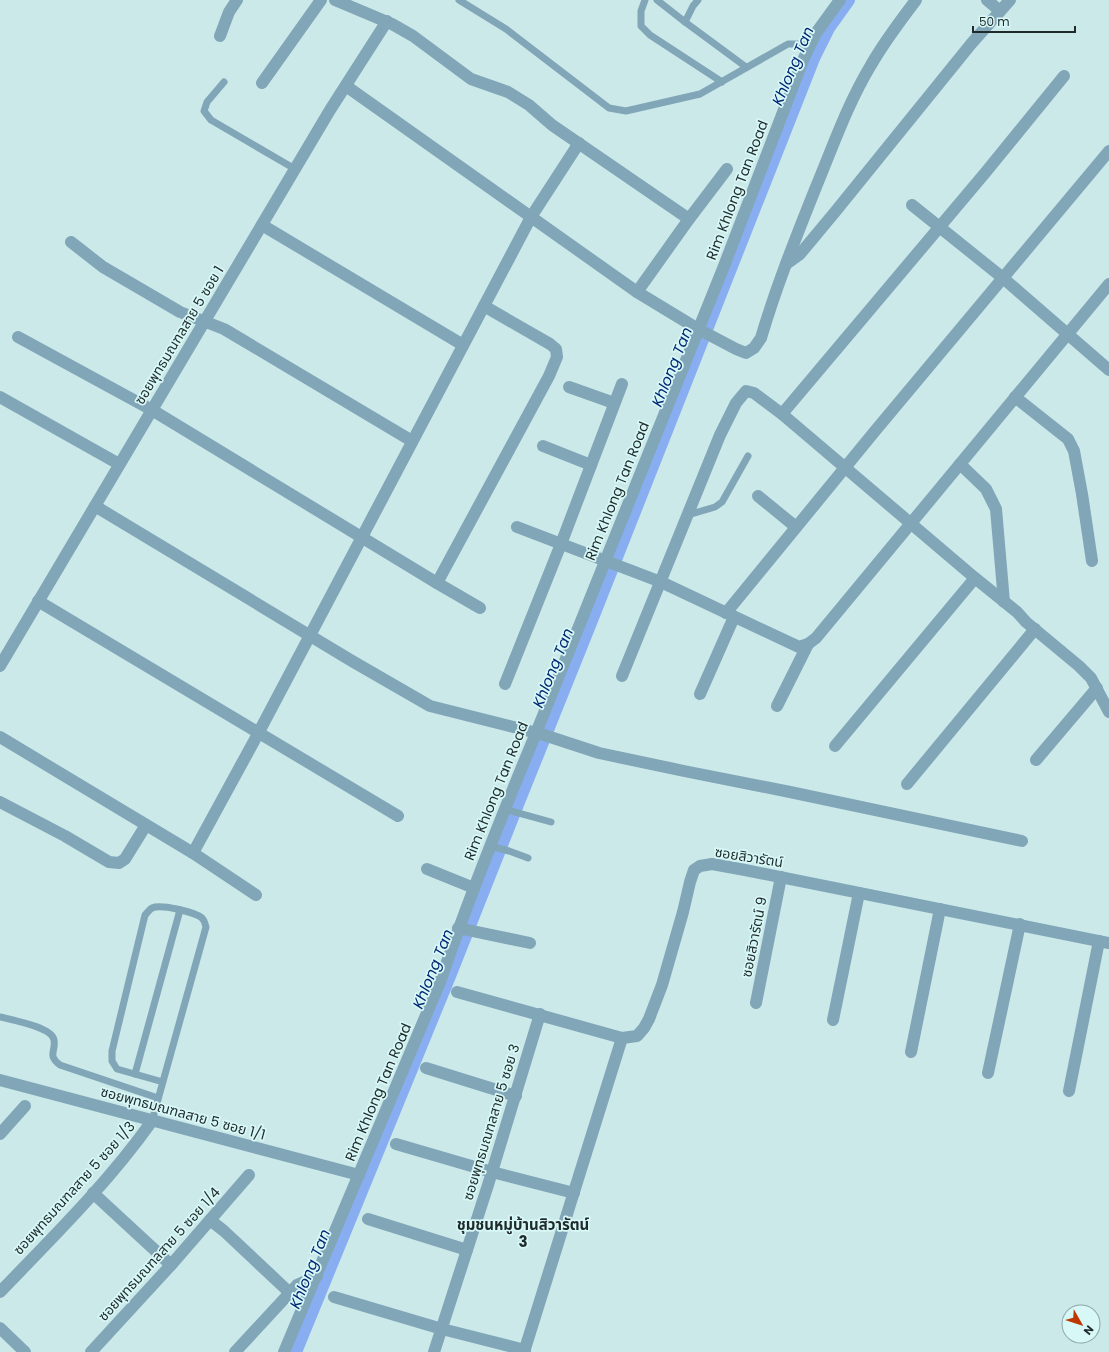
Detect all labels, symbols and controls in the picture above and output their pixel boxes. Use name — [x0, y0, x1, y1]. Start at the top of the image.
scale bar — [973, 8, 1075, 34]
text: 50 m — [979, 13, 1010, 30]
water label: Khlong Tan — [766, 23, 819, 109]
street label: Rim Khlong Tan Road — [701, 117, 773, 263]
street label: ซอยพุทธมณฑลสาย 5 ซอย 1 — [130, 262, 228, 408]
water label: Khlong Tan — [646, 324, 697, 410]
street label: Rim Khlong Tan Road — [580, 419, 654, 563]
water label: Khlong Tan — [527, 625, 578, 711]
street label: Rim Khlong Tan Road — [459, 719, 533, 863]
street label: ซอยสิวารัตน์ — [713, 842, 785, 872]
street label: ซอยสิวารัตน์ 9 — [736, 895, 772, 979]
water label: Khlong Tan — [407, 926, 458, 1012]
street label: Rim Khlong Tan Road — [340, 1020, 416, 1164]
street label: ซอยพุทธมณฑลสาย 5 ซอย 3 — [458, 1041, 524, 1203]
street label: ซอยพุทธมณฑลสาย 5 ซอย 1/1 — [98, 1081, 268, 1145]
street label: ซอยพุทธมณฑลสาย 5 ซอย 1/3 — [8, 1117, 140, 1259]
street label: ซอยพุทธมณฑลสาย 5 ซอย 1/4 — [93, 1182, 225, 1325]
district label: ชุมชนหมู่บ้านสิวารัตน์ 3 — [457, 1214, 589, 1252]
water label: Khlong Tan — [284, 1226, 335, 1312]
north arrow — [1061, 1304, 1101, 1344]
text: N — [1080, 1322, 1098, 1339]

